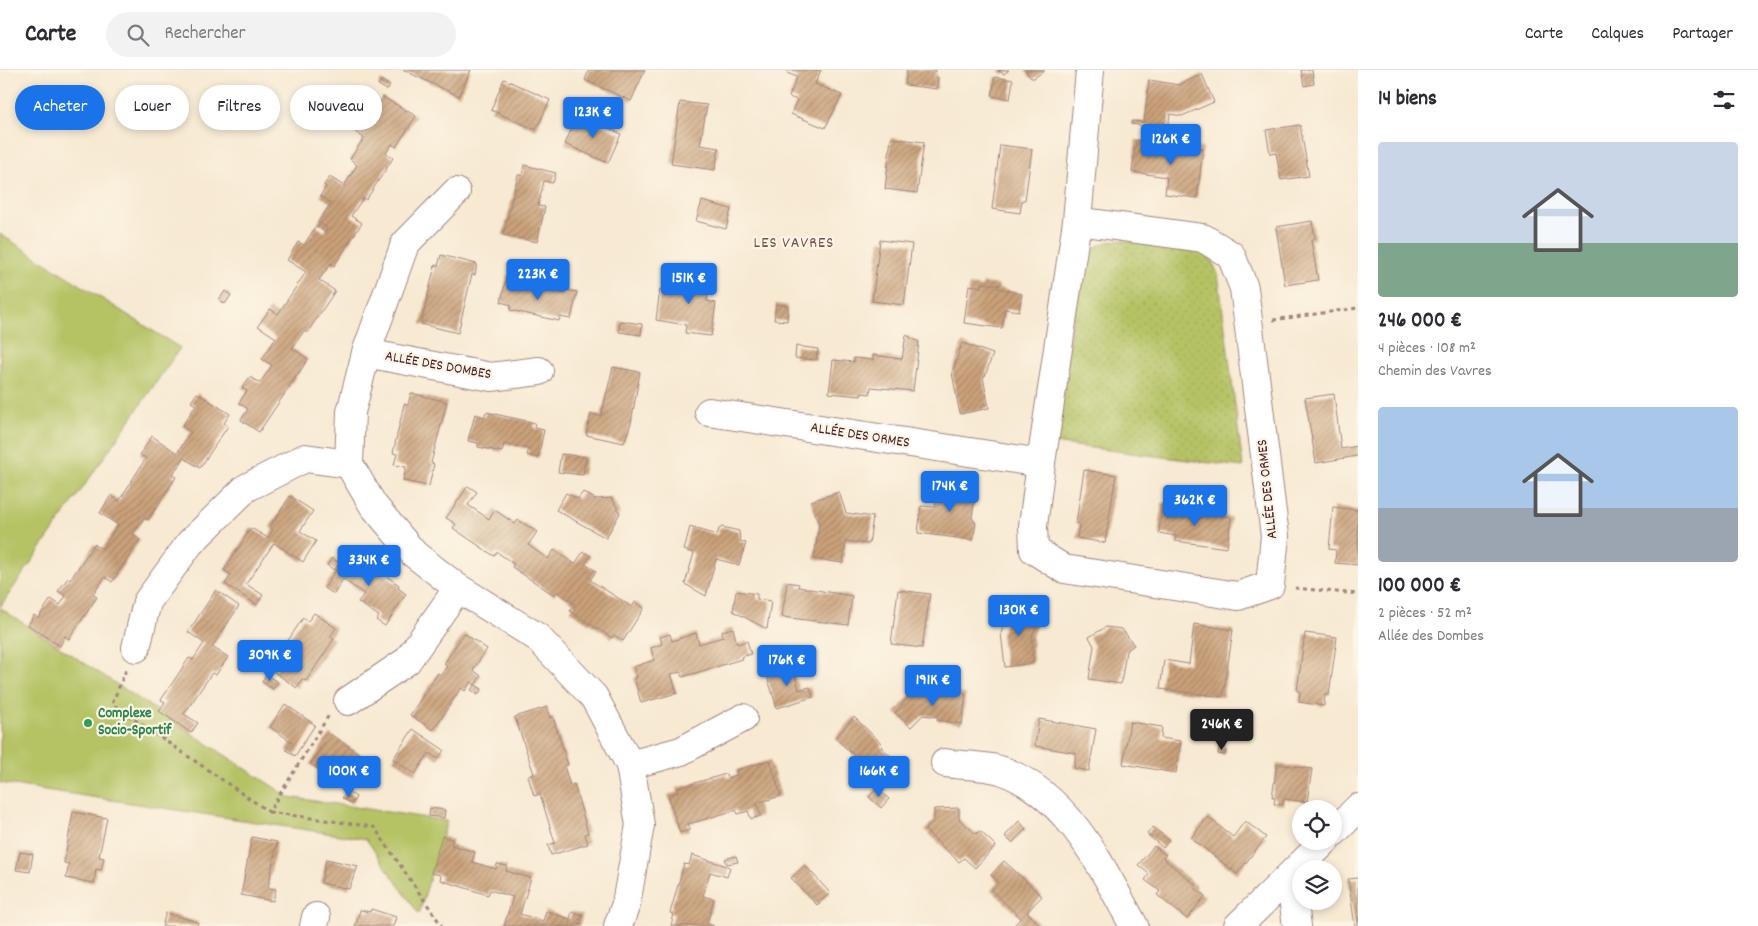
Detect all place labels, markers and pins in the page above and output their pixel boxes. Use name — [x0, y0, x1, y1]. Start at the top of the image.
pin: 123K € — [552, 97, 634, 139]
pin: 126K € — [1130, 124, 1212, 166]
pin: 223K € — [497, 258, 579, 301]
pin: 151K € — [648, 262, 730, 305]
pin: 174K € — [909, 470, 991, 513]
pin: 362K € — [1154, 484, 1236, 527]
pin: 334K € — [328, 544, 410, 587]
pin: 130K € — [978, 594, 1060, 637]
pin: 309K € — [229, 640, 311, 682]
pin: 176K € — [746, 644, 828, 687]
pin: 191K € — [892, 664, 974, 707]
place label: Complexe Socio-Sportif — [98, 703, 172, 742]
pin: 246K € — [1181, 708, 1263, 751]
marker: Complexe Socio-Sportif — [82, 717, 94, 729]
pin: 100K € — [308, 756, 390, 798]
pin: 166K € — [838, 756, 920, 798]

